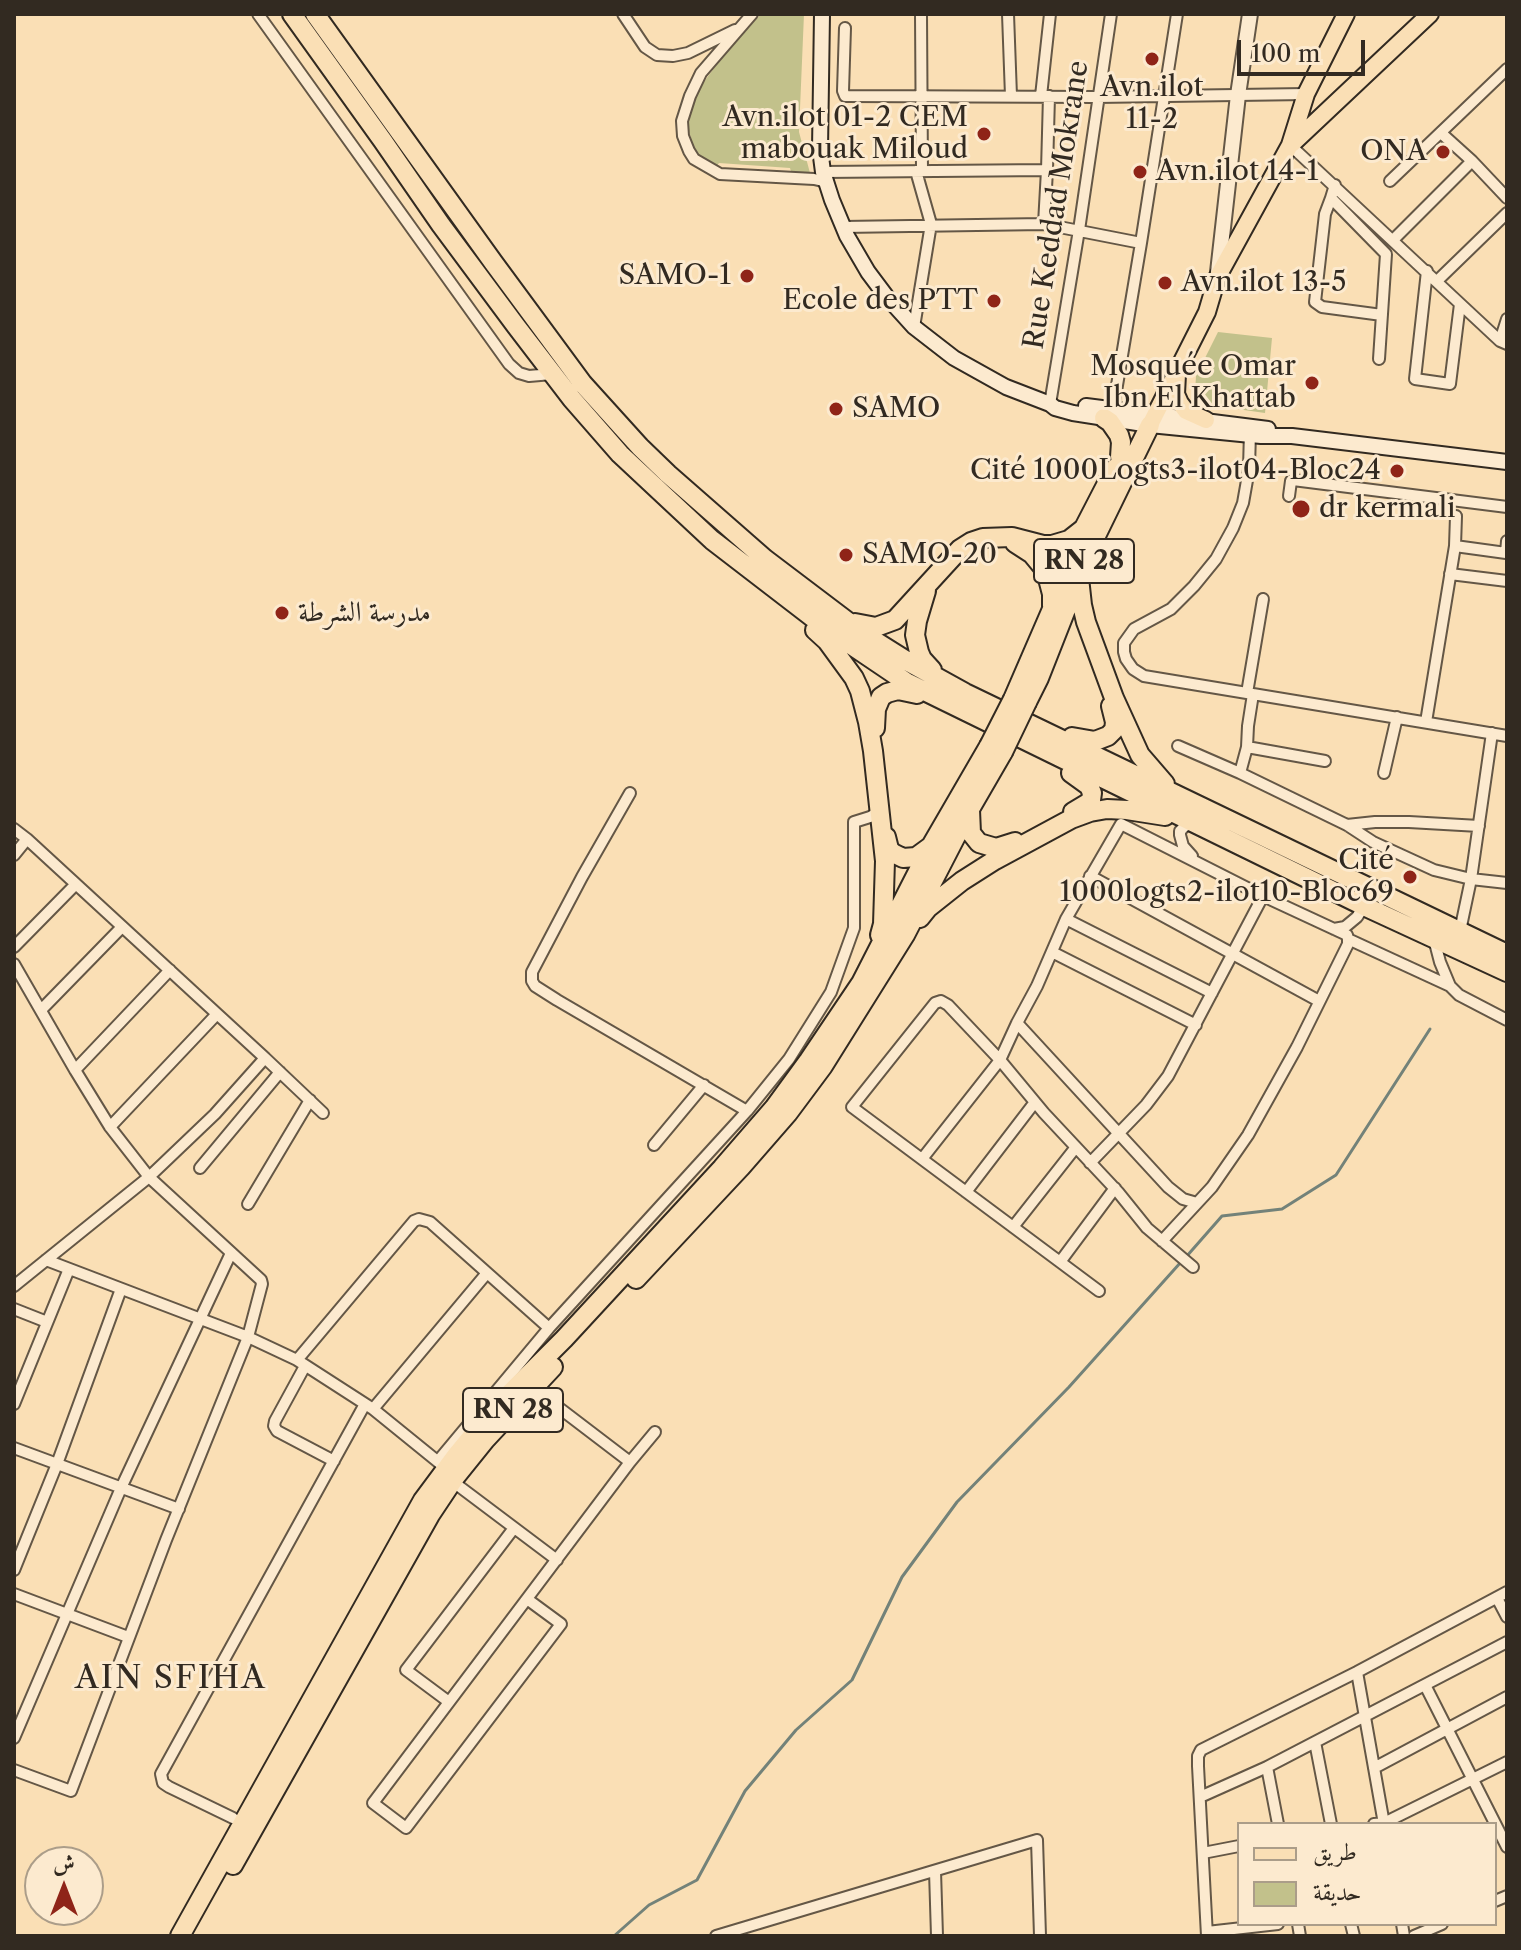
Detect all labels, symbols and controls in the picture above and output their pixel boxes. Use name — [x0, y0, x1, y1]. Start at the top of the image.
scale bar — [1241, 24, 1369, 74]
text: 100 m — [1251, 39, 1320, 68]
marker: Avn.ilot 11-2 — [1143, 50, 1161, 68]
street label: Rue Keddad Mokrane — [1018, 58, 1096, 352]
place label: Avn.ilot 11-2 — [1101, 71, 1203, 137]
place label: Avn.ilot 01-2 CEM mabouak Miloud — [723, 101, 968, 167]
marker: Avn.ilot 01-2 CEM mabouak Miloud — [975, 125, 993, 143]
place label: ONA — [1360, 135, 1427, 169]
marker: ONA — [1434, 143, 1452, 161]
place label: Avn.ilot 14-1 — [1156, 155, 1319, 189]
marker: Avn.ilot 14-1 — [1131, 163, 1149, 181]
place label: SAMO-1 — [618, 259, 731, 293]
place label: Avn.ilot 13-5 — [1181, 266, 1347, 300]
marker: SAMO-1 — [738, 267, 756, 285]
marker: Avn.ilot 13-5 — [1156, 274, 1174, 292]
place label: Ecole des PTT — [783, 284, 978, 318]
marker: Ecole des PTT — [985, 292, 1003, 310]
place label: Mosquée Omar Ibn El Khattab — [1090, 350, 1296, 416]
marker: Mosquée Omar Ibn El Khattab — [1303, 374, 1321, 392]
place label: SAMO — [852, 392, 940, 426]
marker: SAMO — [827, 400, 845, 418]
place label: Cité 1000Logts3-ilot04-Bloc24 — [970, 454, 1381, 488]
marker: Cité 1000Logts3-ilot04-Bloc24 — [1388, 462, 1406, 480]
place label: dr kermali — [1319, 492, 1456, 526]
marker: dr kermali — [1290, 498, 1312, 520]
place label: SAMO-20 — [862, 538, 997, 572]
road number: RN 28 — [1034, 539, 1134, 583]
marker: SAMO-20 — [837, 546, 855, 564]
place label: مدرسة الشرطة — [298, 596, 431, 630]
marker: مدرسة الشرطة — [273, 604, 291, 622]
place label: Cité 1000logts2-ilot10-Bloc69 — [1059, 844, 1394, 910]
marker: Cité 1000logts2-ilot10-Bloc69 — [1401, 868, 1419, 886]
road number: RN 28 — [463, 1388, 563, 1432]
district label: AIN SFIHA — [75, 1660, 267, 1698]
legend — [1237, 1822, 1497, 1926]
text: طريق — [1313, 1837, 1357, 1866]
north arrow — [24, 1846, 104, 1926]
text: ش — [53, 1850, 75, 1877]
text: حديقة — [1313, 1877, 1362, 1906]

